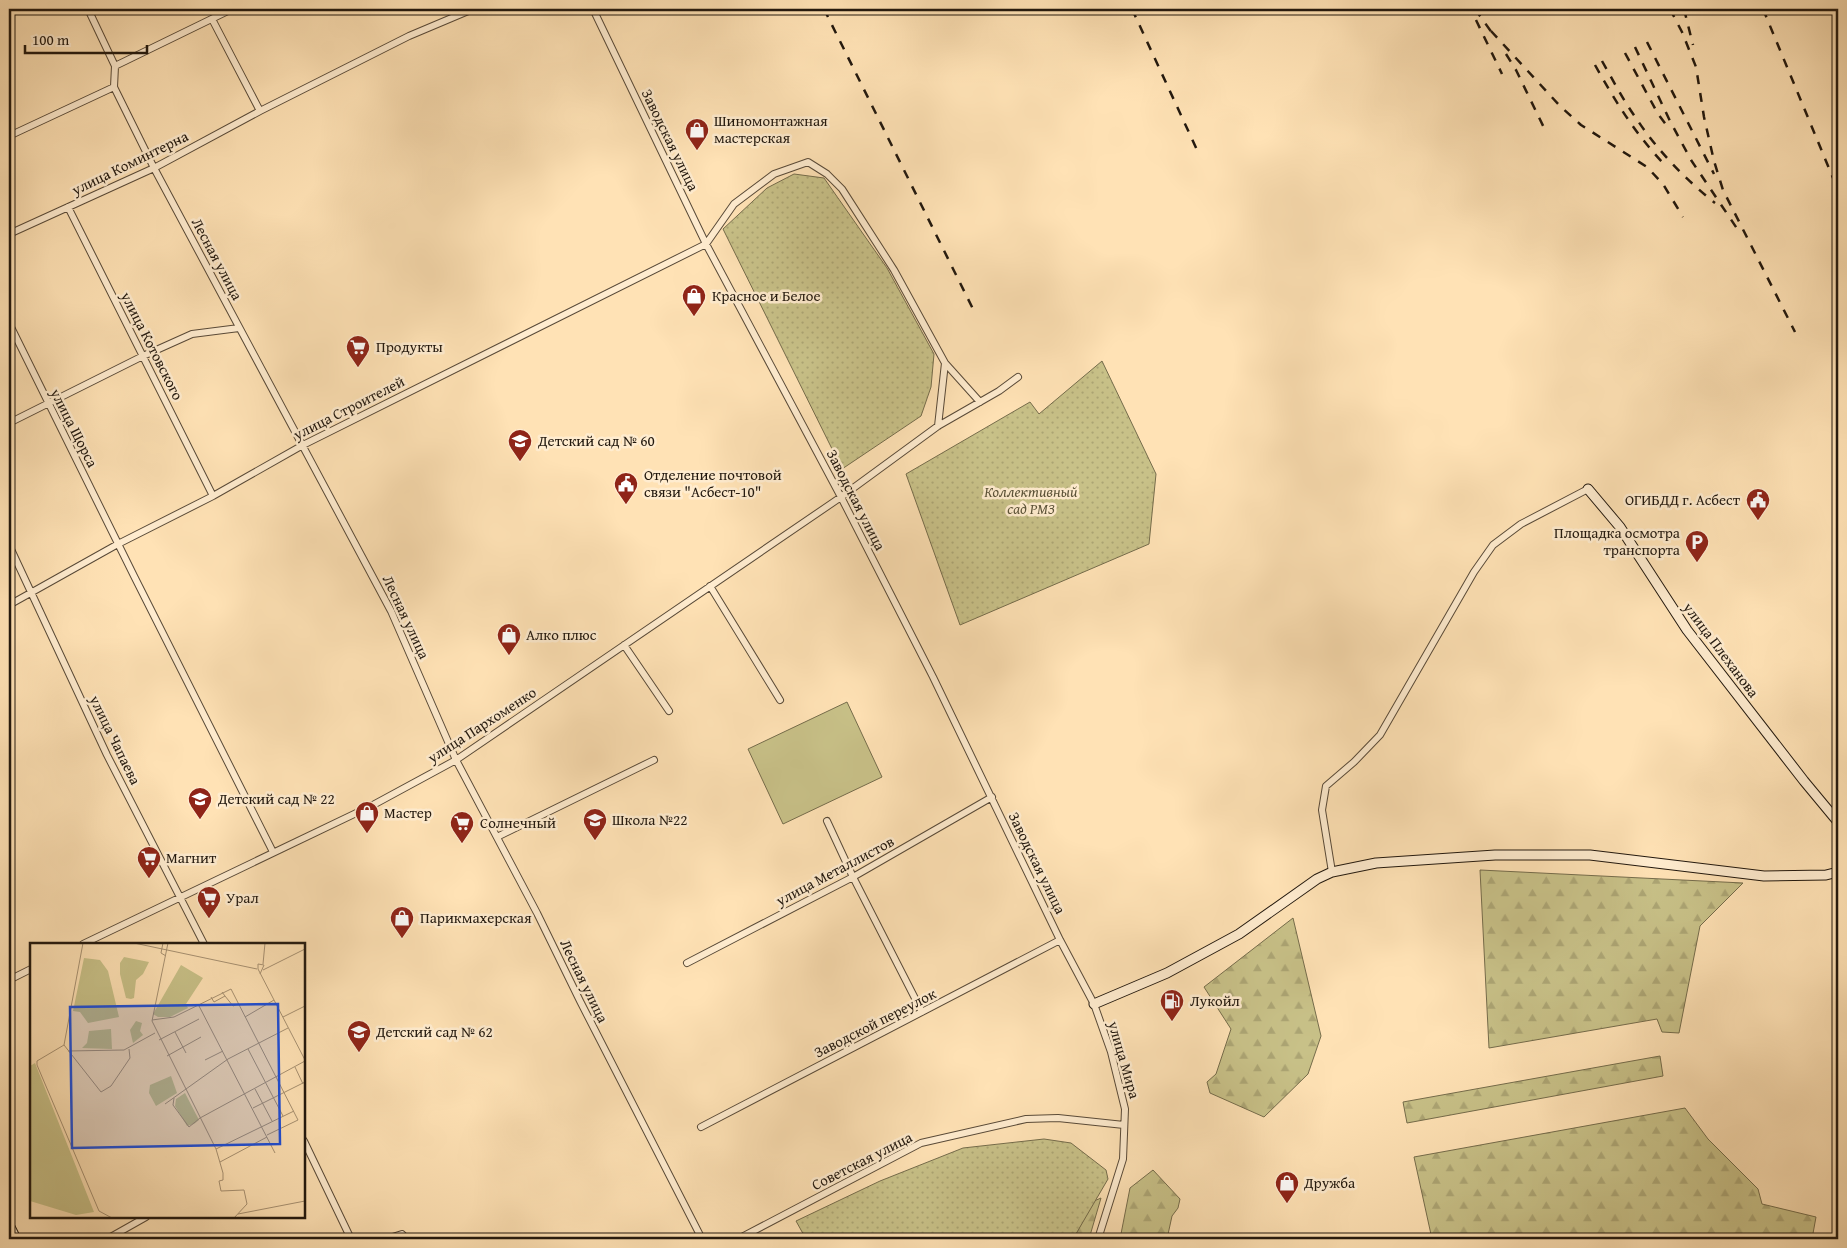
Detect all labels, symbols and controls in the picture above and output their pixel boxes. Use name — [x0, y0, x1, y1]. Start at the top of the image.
scale bar — [25, 22, 148, 54]
text: 100 m — [32, 29, 70, 50]
street label: Заводская улица — [637, 85, 705, 195]
place label: Шиномонтажная мастерская — [714, 110, 828, 148]
shop icon: Шиномонтажная мастерская — [684, 117, 710, 151]
street label: улица Коминтерна — [67, 125, 192, 200]
street label: Лесная улица — [187, 214, 248, 304]
shop icon: Красное и Белое — [681, 283, 707, 317]
place label: Красное и Белое — [712, 285, 821, 306]
street label: улица Котовского — [116, 287, 189, 404]
supermarket icon: Продукты — [345, 334, 371, 368]
place label: Продукты — [376, 336, 443, 357]
street label: улица Строителей — [289, 370, 408, 445]
street label: улица Щорса — [45, 384, 104, 472]
school or university icon: Детский сад № 60 — [507, 428, 533, 462]
place label: Детский сад № 60 — [537, 430, 655, 451]
street label: Заводская улица — [822, 446, 891, 555]
place label: Отделение почтовой связи "Асбест-10" — [644, 464, 782, 502]
public building icon: Отделение почтовой связи "Асбест-10" — [613, 471, 639, 505]
park label: Коллективный сад РМЗ — [984, 481, 1078, 519]
public building icon: ОГИБДД г. Асбест — [1745, 487, 1771, 521]
place label: ОГИБДД г. Асбест — [1625, 489, 1741, 510]
place label: Площадка осмотра транспорта — [1554, 522, 1681, 560]
parking icon: Площадка осмотра транспорта — [1684, 529, 1710, 563]
street label: Лесная улица — [378, 571, 435, 663]
street label: улица Плеханова — [1678, 597, 1765, 702]
shop icon: Алко плюс — [496, 622, 522, 656]
place label: Алко плюс — [526, 624, 597, 645]
street label: улица Пархоменко — [422, 681, 541, 768]
street label: улица Чапаева — [84, 691, 147, 789]
school or university icon: Детский сад № 22 — [187, 786, 213, 820]
place label: Детский сад № 22 — [217, 788, 335, 809]
shop icon: Мастер — [354, 800, 380, 834]
place label: Мастер — [384, 802, 432, 823]
school or university icon: Школа №22 — [582, 807, 608, 841]
street label: Заводская улица — [1004, 808, 1072, 918]
place label: Школа №22 — [612, 809, 687, 830]
supermarket icon: Солнечный — [449, 810, 475, 844]
place label: Солнечный — [480, 812, 556, 833]
street label: улица Металлистов — [771, 830, 898, 911]
supermarket icon: Магнит — [136, 845, 162, 879]
place label: Магнит — [166, 847, 217, 868]
supermarket icon: Урал — [196, 885, 222, 919]
place label: Урал — [226, 887, 259, 908]
shop icon: Парикмахерская — [389, 905, 415, 939]
place label: Парикмахерская — [420, 907, 532, 928]
street label: Лесная улица — [555, 936, 614, 1027]
inset map — [30, 943, 305, 1218]
street label: Заводской переулок — [810, 983, 940, 1062]
fuel station icon: Лукойл — [1159, 988, 1185, 1022]
place label: Лукойл — [1190, 990, 1240, 1011]
street label: улица Мира — [1103, 1018, 1146, 1102]
school or university icon: Детский сад № 62 — [346, 1019, 372, 1053]
place label: Детский сад № 62 — [375, 1021, 493, 1042]
street label: Советская улица — [808, 1126, 917, 1195]
shop icon: Дружба — [1274, 1170, 1300, 1204]
place label: Дружба — [1303, 1172, 1356, 1193]

